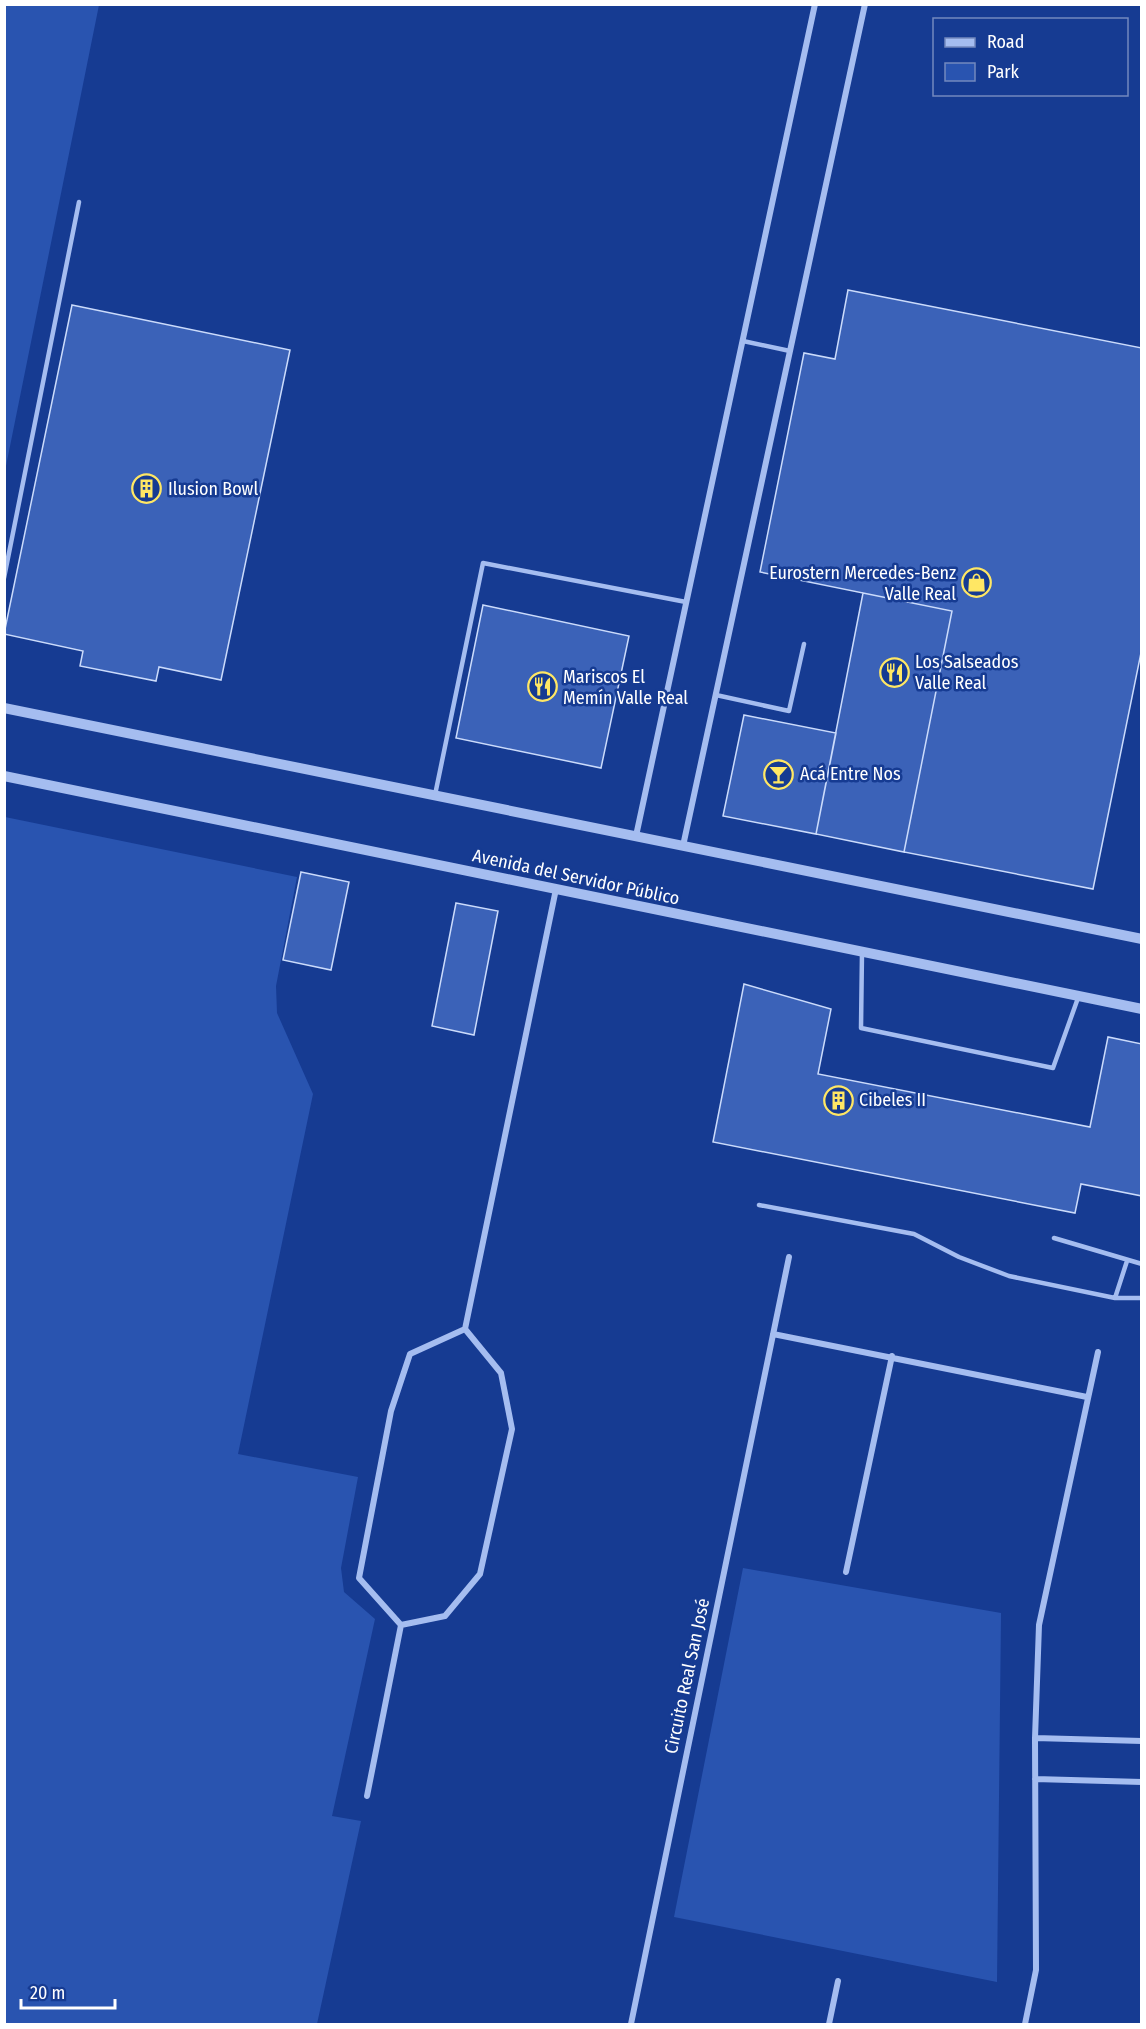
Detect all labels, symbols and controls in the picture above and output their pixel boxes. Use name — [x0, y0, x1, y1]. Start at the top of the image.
legend — [933, 18, 1128, 96]
text: Road — [987, 31, 1024, 53]
text: Park — [987, 61, 1020, 83]
building icon: Ilusion Bowl — [131, 473, 163, 505]
place label: Ilusion Bowl — [168, 478, 258, 500]
place label: Eurostern Mercedes-Benz Valle Real — [769, 562, 956, 605]
shop icon: Eurostern Mercedes-Benz Valle Real — [961, 567, 993, 599]
place label: Los Salseados Valle Real — [915, 651, 1019, 694]
restaurant icon: Los Salseados Valle Real — [878, 656, 910, 688]
place label: Mariscos El Memín Valle Real — [563, 666, 688, 709]
restaurant icon: Mariscos El Memín Valle Real — [526, 671, 558, 703]
bar icon: Acá Entre Nos — [763, 758, 795, 790]
place label: Acá Entre Nos — [800, 763, 901, 785]
street label: Avenida del Servidor Público — [471, 844, 681, 910]
building icon: Cibeles II — [822, 1084, 854, 1116]
place label: Cibeles II — [859, 1089, 926, 1111]
street label: Circuito Real San José — [660, 1596, 714, 1756]
scale bar — [21, 1972, 116, 2010]
text: 20 m — [30, 1982, 65, 2004]

